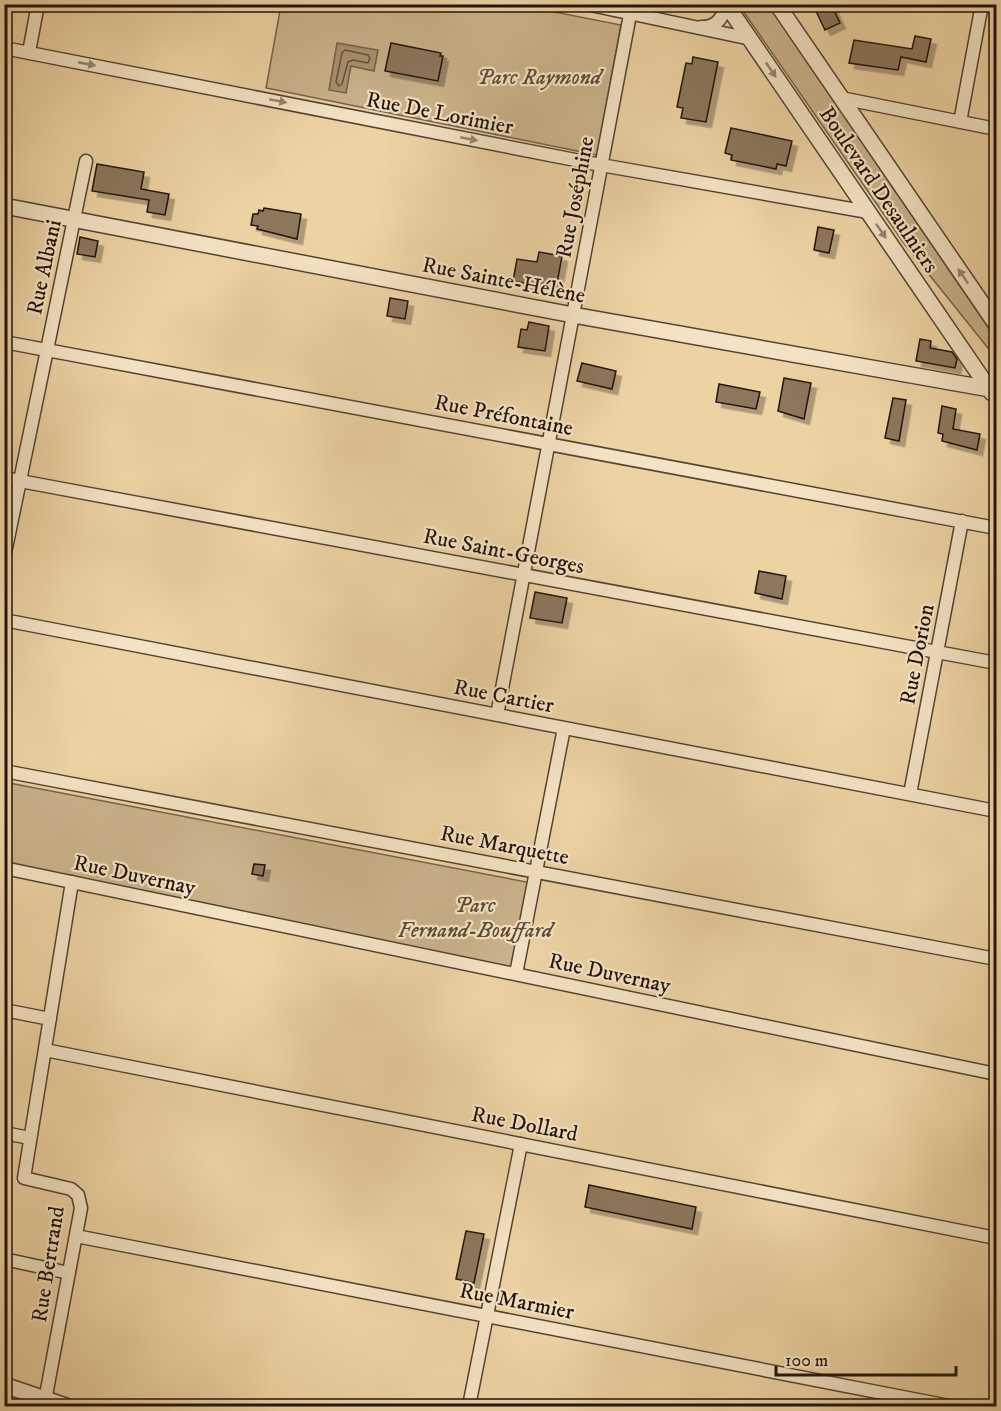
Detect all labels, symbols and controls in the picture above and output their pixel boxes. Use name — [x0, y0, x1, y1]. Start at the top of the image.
one-way arrow — [77, 60, 96, 69]
one-way arrow — [766, 61, 777, 78]
park label: Parc Raymond — [477, 64, 605, 91]
street label: Rue De Lorimier — [364, 86, 516, 141]
one-way arrow — [269, 97, 288, 106]
street label: Boulevard Desaulniers — [813, 101, 944, 278]
street label: Rue Joséphine — [550, 134, 600, 260]
one-way arrow — [460, 135, 479, 144]
street label: Rue Albani — [21, 217, 68, 317]
one-way arrow — [875, 222, 887, 238]
street label: Rue Sainte-Hélène — [420, 251, 588, 310]
one-way arrow — [958, 268, 969, 284]
street label: Rue Préfontaine — [432, 389, 575, 442]
street label: Rue Saint-Georges — [421, 523, 587, 580]
street label: Rue Dorion — [894, 601, 941, 707]
street label: Rue Cartier — [451, 674, 557, 720]
street label: Rue Marquette — [438, 820, 571, 871]
street label: Rue Duvernay — [71, 849, 199, 902]
park label: Parc Fernand-Bouffard — [398, 892, 556, 944]
street label: Rue Duvernay — [546, 947, 674, 1000]
street label: Rue Dollard — [469, 1101, 580, 1148]
street label: Rue Bertrand — [26, 1204, 71, 1324]
street label: Rue Marmier — [457, 1277, 577, 1326]
scale bar — [776, 1339, 956, 1377]
text: 100 m — [785, 1350, 828, 1372]

